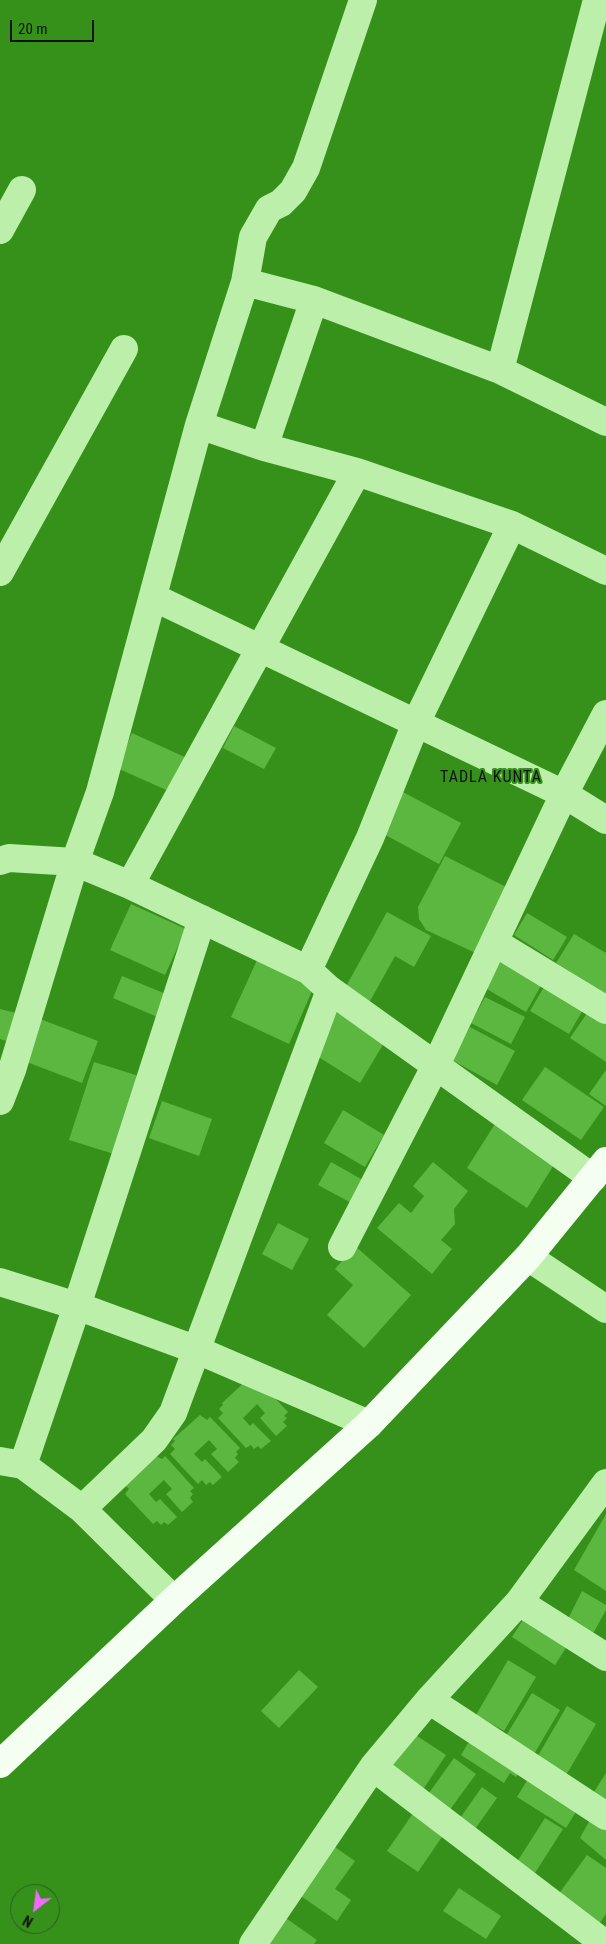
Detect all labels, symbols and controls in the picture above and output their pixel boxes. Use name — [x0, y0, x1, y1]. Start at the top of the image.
scale bar — [12, 10, 96, 42]
text: 20 m — [18, 20, 48, 38]
district label: TADLA KUNTA — [439, 768, 543, 788]
north arrow — [10, 1884, 60, 1934]
text: N — [20, 1912, 36, 1930]

